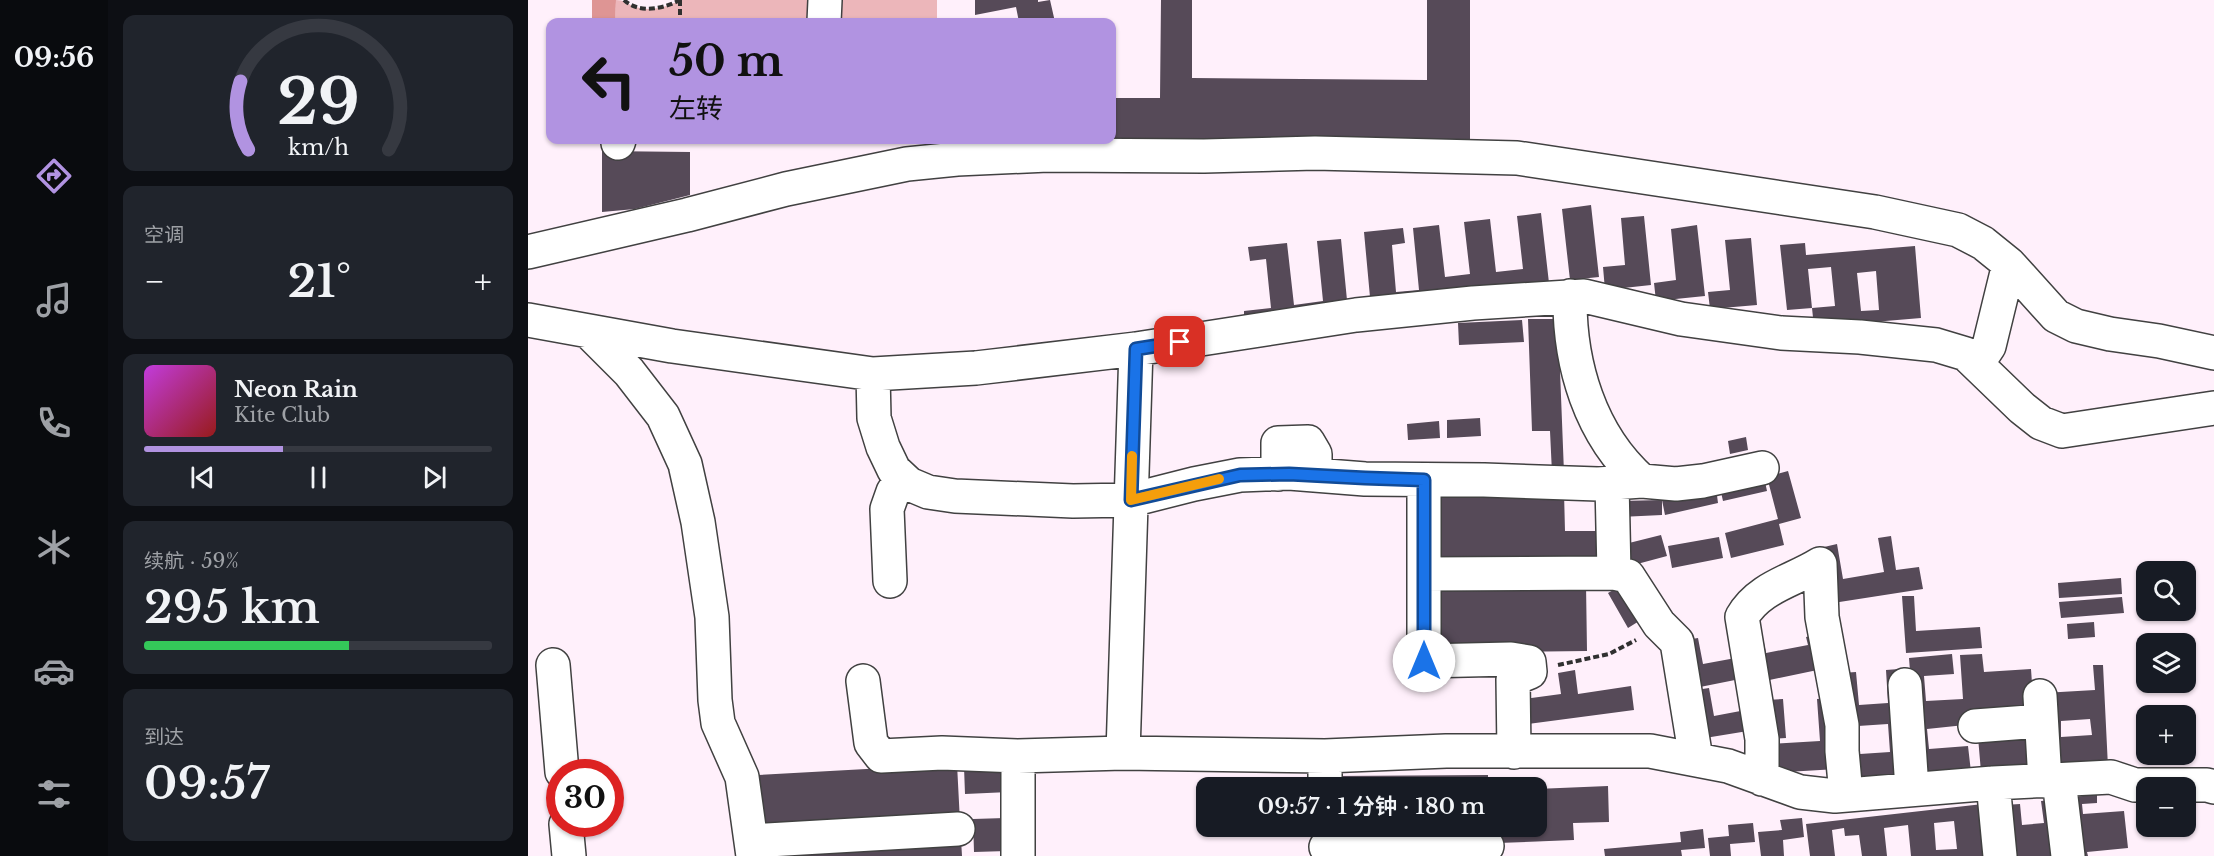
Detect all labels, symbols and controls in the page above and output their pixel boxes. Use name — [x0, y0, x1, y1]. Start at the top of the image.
text: 50 m — [669, 35, 783, 87]
text: 09:56 — [14, 41, 94, 74]
icon: left — [570, 42, 648, 120]
text: 29 — [277, 63, 359, 141]
text: 左转 — [669, 92, 723, 125]
text: km/h — [288, 134, 349, 161]
icon: directions — [33, 155, 75, 197]
text: 空调 — [144, 223, 184, 247]
text: 21° — [288, 253, 351, 309]
text: − — [144, 261, 165, 302]
text: + — [474, 261, 492, 302]
icon: music — [33, 279, 75, 321]
pin — [1154, 316, 1205, 367]
icon: arrive — [1163, 325, 1196, 358]
text: Neon Rain — [234, 376, 358, 403]
icon: phone — [33, 402, 75, 444]
text: Kite Club — [234, 403, 330, 427]
icon: previous — [186, 461, 219, 494]
icon: pause — [302, 461, 335, 494]
icon: next — [418, 461, 451, 494]
icon: climate — [33, 526, 75, 568]
text: 续航 · 59% — [144, 549, 239, 573]
map controls — [2136, 561, 2196, 837]
button: search — [2136, 561, 2196, 621]
text: 295 km — [144, 579, 320, 635]
position arrow — [1392, 629, 1456, 693]
button: layers — [2136, 633, 2196, 693]
icon: car — [33, 650, 75, 692]
button: + — [2136, 705, 2196, 765]
text: 到达 — [144, 725, 184, 749]
text: 09:57 — [144, 755, 269, 811]
speed limit sign: 30 — [546, 759, 624, 837]
icon: filters — [33, 773, 75, 815]
button: − — [2136, 777, 2196, 837]
text: 09:57 · 1 分钟 · 180 m — [1258, 793, 1485, 820]

